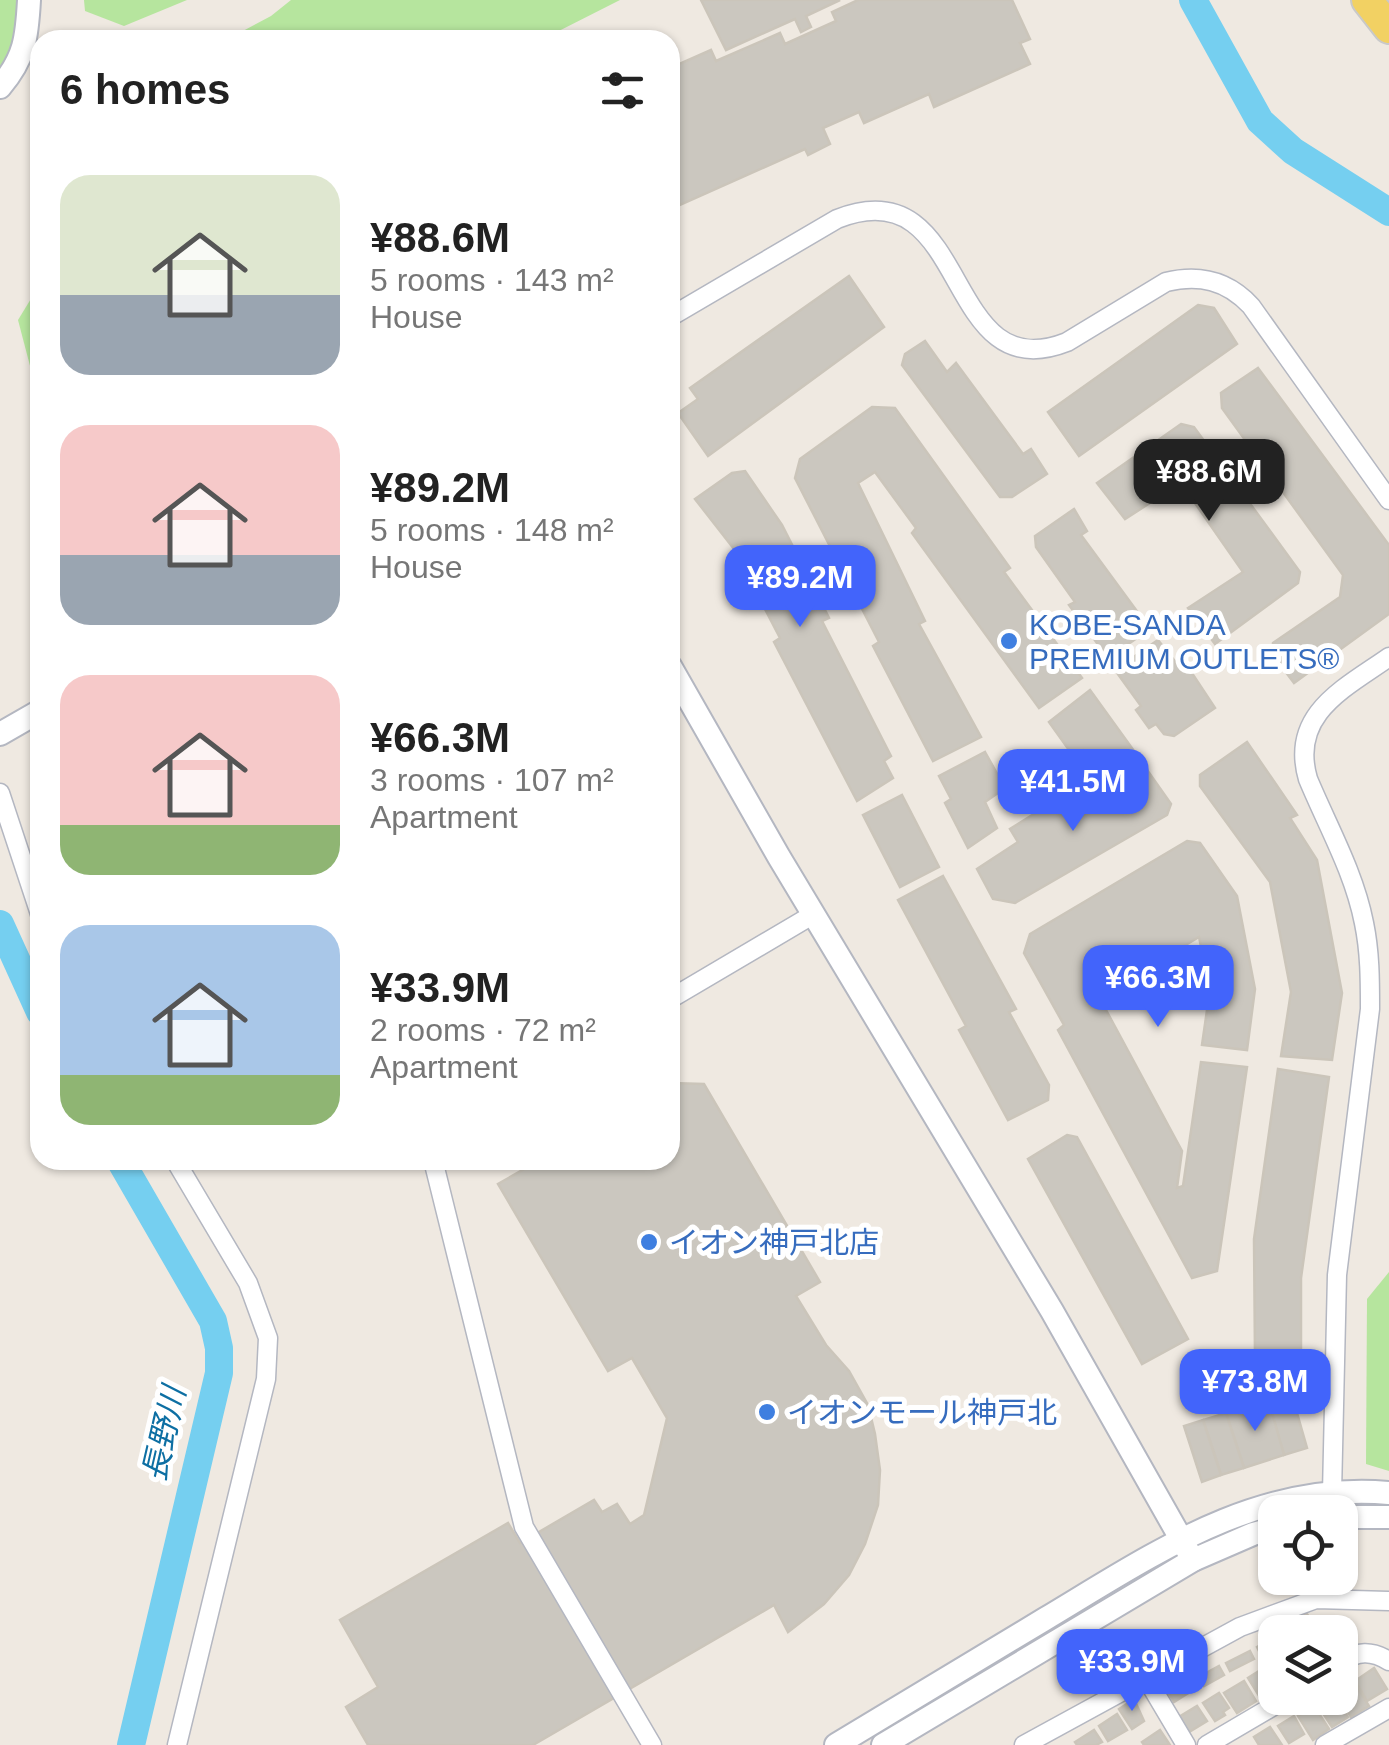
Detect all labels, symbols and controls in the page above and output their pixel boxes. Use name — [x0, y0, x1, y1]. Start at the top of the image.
icon: filters — [595, 63, 650, 118]
text: 6 homes — [60, 66, 230, 113]
text: ¥88.6M — [370, 214, 510, 261]
icon: home — [140, 215, 260, 335]
text: 5 rooms · 143 m² — [370, 262, 614, 298]
text: House — [370, 299, 463, 335]
pin: ¥88.6M — [1128, 439, 1290, 524]
text: ¥88.6M — [1156, 453, 1262, 489]
text: ¥89.2M — [370, 464, 510, 511]
icon: home — [140, 465, 260, 585]
text: 5 rooms · 148 m² — [370, 512, 614, 548]
pin: ¥89.2M — [719, 545, 881, 630]
text: House — [370, 549, 463, 585]
text: ¥89.2M — [747, 559, 853, 595]
place label: KOBE-SANDA PREMIUM OUTLETS® — [1029, 608, 1339, 675]
marker: KOBE-SANDA PREMIUM OUTLETS® — [998, 630, 1020, 652]
text: ¥66.3M — [370, 714, 510, 761]
icon: home — [140, 715, 260, 835]
pin: ¥41.5M — [992, 749, 1154, 834]
text: 3 rooms · 107 m² — [370, 762, 614, 798]
text: ¥41.5M — [1020, 763, 1126, 799]
text: Apartment — [370, 799, 518, 835]
pin: ¥66.3M — [1077, 945, 1239, 1030]
text: ¥66.3M — [1105, 959, 1211, 995]
text: ¥33.9M — [370, 964, 510, 1011]
icon: home — [140, 965, 260, 1085]
text: 2 rooms · 72 m² — [370, 1012, 596, 1048]
text: Apartment — [370, 1049, 518, 1085]
place label: イオン神戸北店 — [669, 1226, 879, 1259]
marker: イオン神戸北店 — [638, 1231, 660, 1253]
pin: ¥73.8M — [1174, 1349, 1336, 1434]
text: ¥73.8M — [1202, 1363, 1308, 1399]
water label: 長野川 — [136, 1380, 193, 1485]
place label: イオンモール神戸北 — [787, 1396, 1057, 1429]
marker: イオンモール神戸北 — [756, 1401, 778, 1423]
map controls — [1258, 1495, 1358, 1715]
button: locate — [1258, 1495, 1358, 1595]
button: layers — [1258, 1615, 1358, 1715]
pin: ¥33.9M — [1051, 1629, 1213, 1714]
text: ¥33.9M — [1079, 1643, 1185, 1679]

